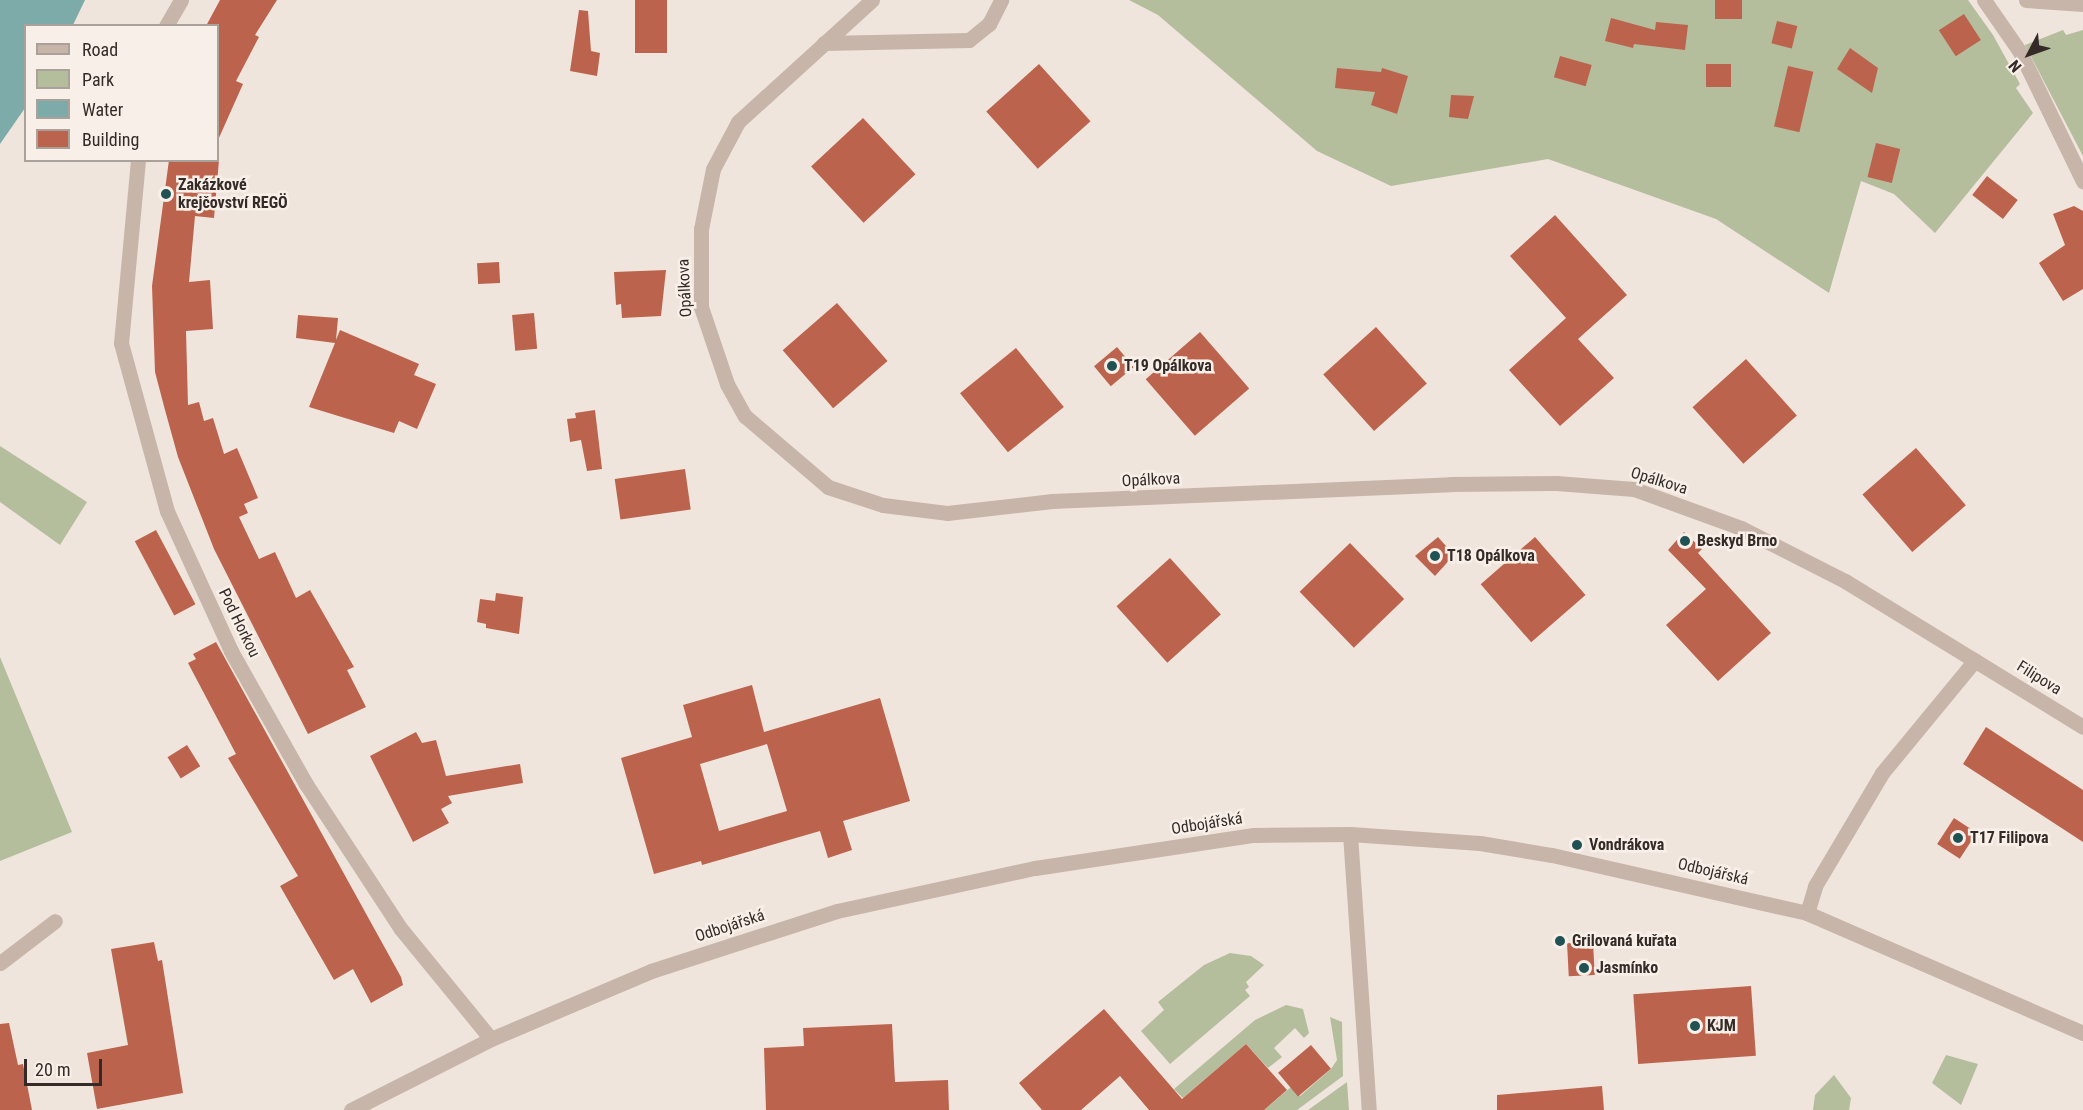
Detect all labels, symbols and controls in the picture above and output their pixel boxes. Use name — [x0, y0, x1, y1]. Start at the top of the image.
legend — [24, 24, 219, 162]
north arrow — [1999, 24, 2059, 84]
text: Road — [82, 39, 118, 60]
text: N — [2005, 56, 2025, 76]
text: Park — [82, 69, 114, 90]
text: Water — [82, 99, 123, 120]
text: Building — [82, 129, 139, 150]
place label: Zakázkové krejčovství REGÖ — [178, 175, 288, 213]
marker: Zakázkové krejčovství REGÖ — [159, 187, 173, 201]
street label: Opálkova — [674, 258, 696, 318]
place label: T19 Opálkova — [1124, 356, 1212, 376]
marker: T19 Opálkova — [1105, 359, 1119, 373]
street label: Opálkova — [1628, 463, 1690, 499]
street label: Opálkova — [1121, 469, 1181, 491]
place label: Beskyd Brno — [1697, 531, 1777, 551]
marker: Beskyd Brno — [1678, 534, 1692, 548]
place label: T18 Opálkova — [1447, 546, 1535, 566]
marker: T18 Opálkova — [1428, 549, 1442, 563]
street label: Pod Horkou — [214, 585, 264, 661]
street label: Filipova — [2013, 657, 2065, 699]
street label: Odbojářská — [1170, 809, 1244, 839]
place label: T17 Filipova — [1970, 828, 2049, 848]
marker: T17 Filipova — [1951, 831, 1965, 845]
place label: Vondrákova — [1589, 835, 1664, 855]
marker: Vondrákova — [1570, 838, 1584, 852]
street label: Odbojářská — [1676, 855, 1750, 889]
street label: Odbojářská — [693, 906, 767, 946]
place label: Grilovaná kuřata — [1572, 931, 1677, 951]
marker: Grilovaná kuřata — [1553, 934, 1567, 948]
place label: Jasmínko — [1596, 958, 1658, 978]
marker: Jasmínko — [1577, 961, 1591, 975]
place label: KJM — [1707, 1016, 1736, 1036]
marker: KJM — [1688, 1019, 1702, 1033]
scale bar — [27, 1047, 105, 1085]
text: 20 m — [35, 1059, 70, 1080]

